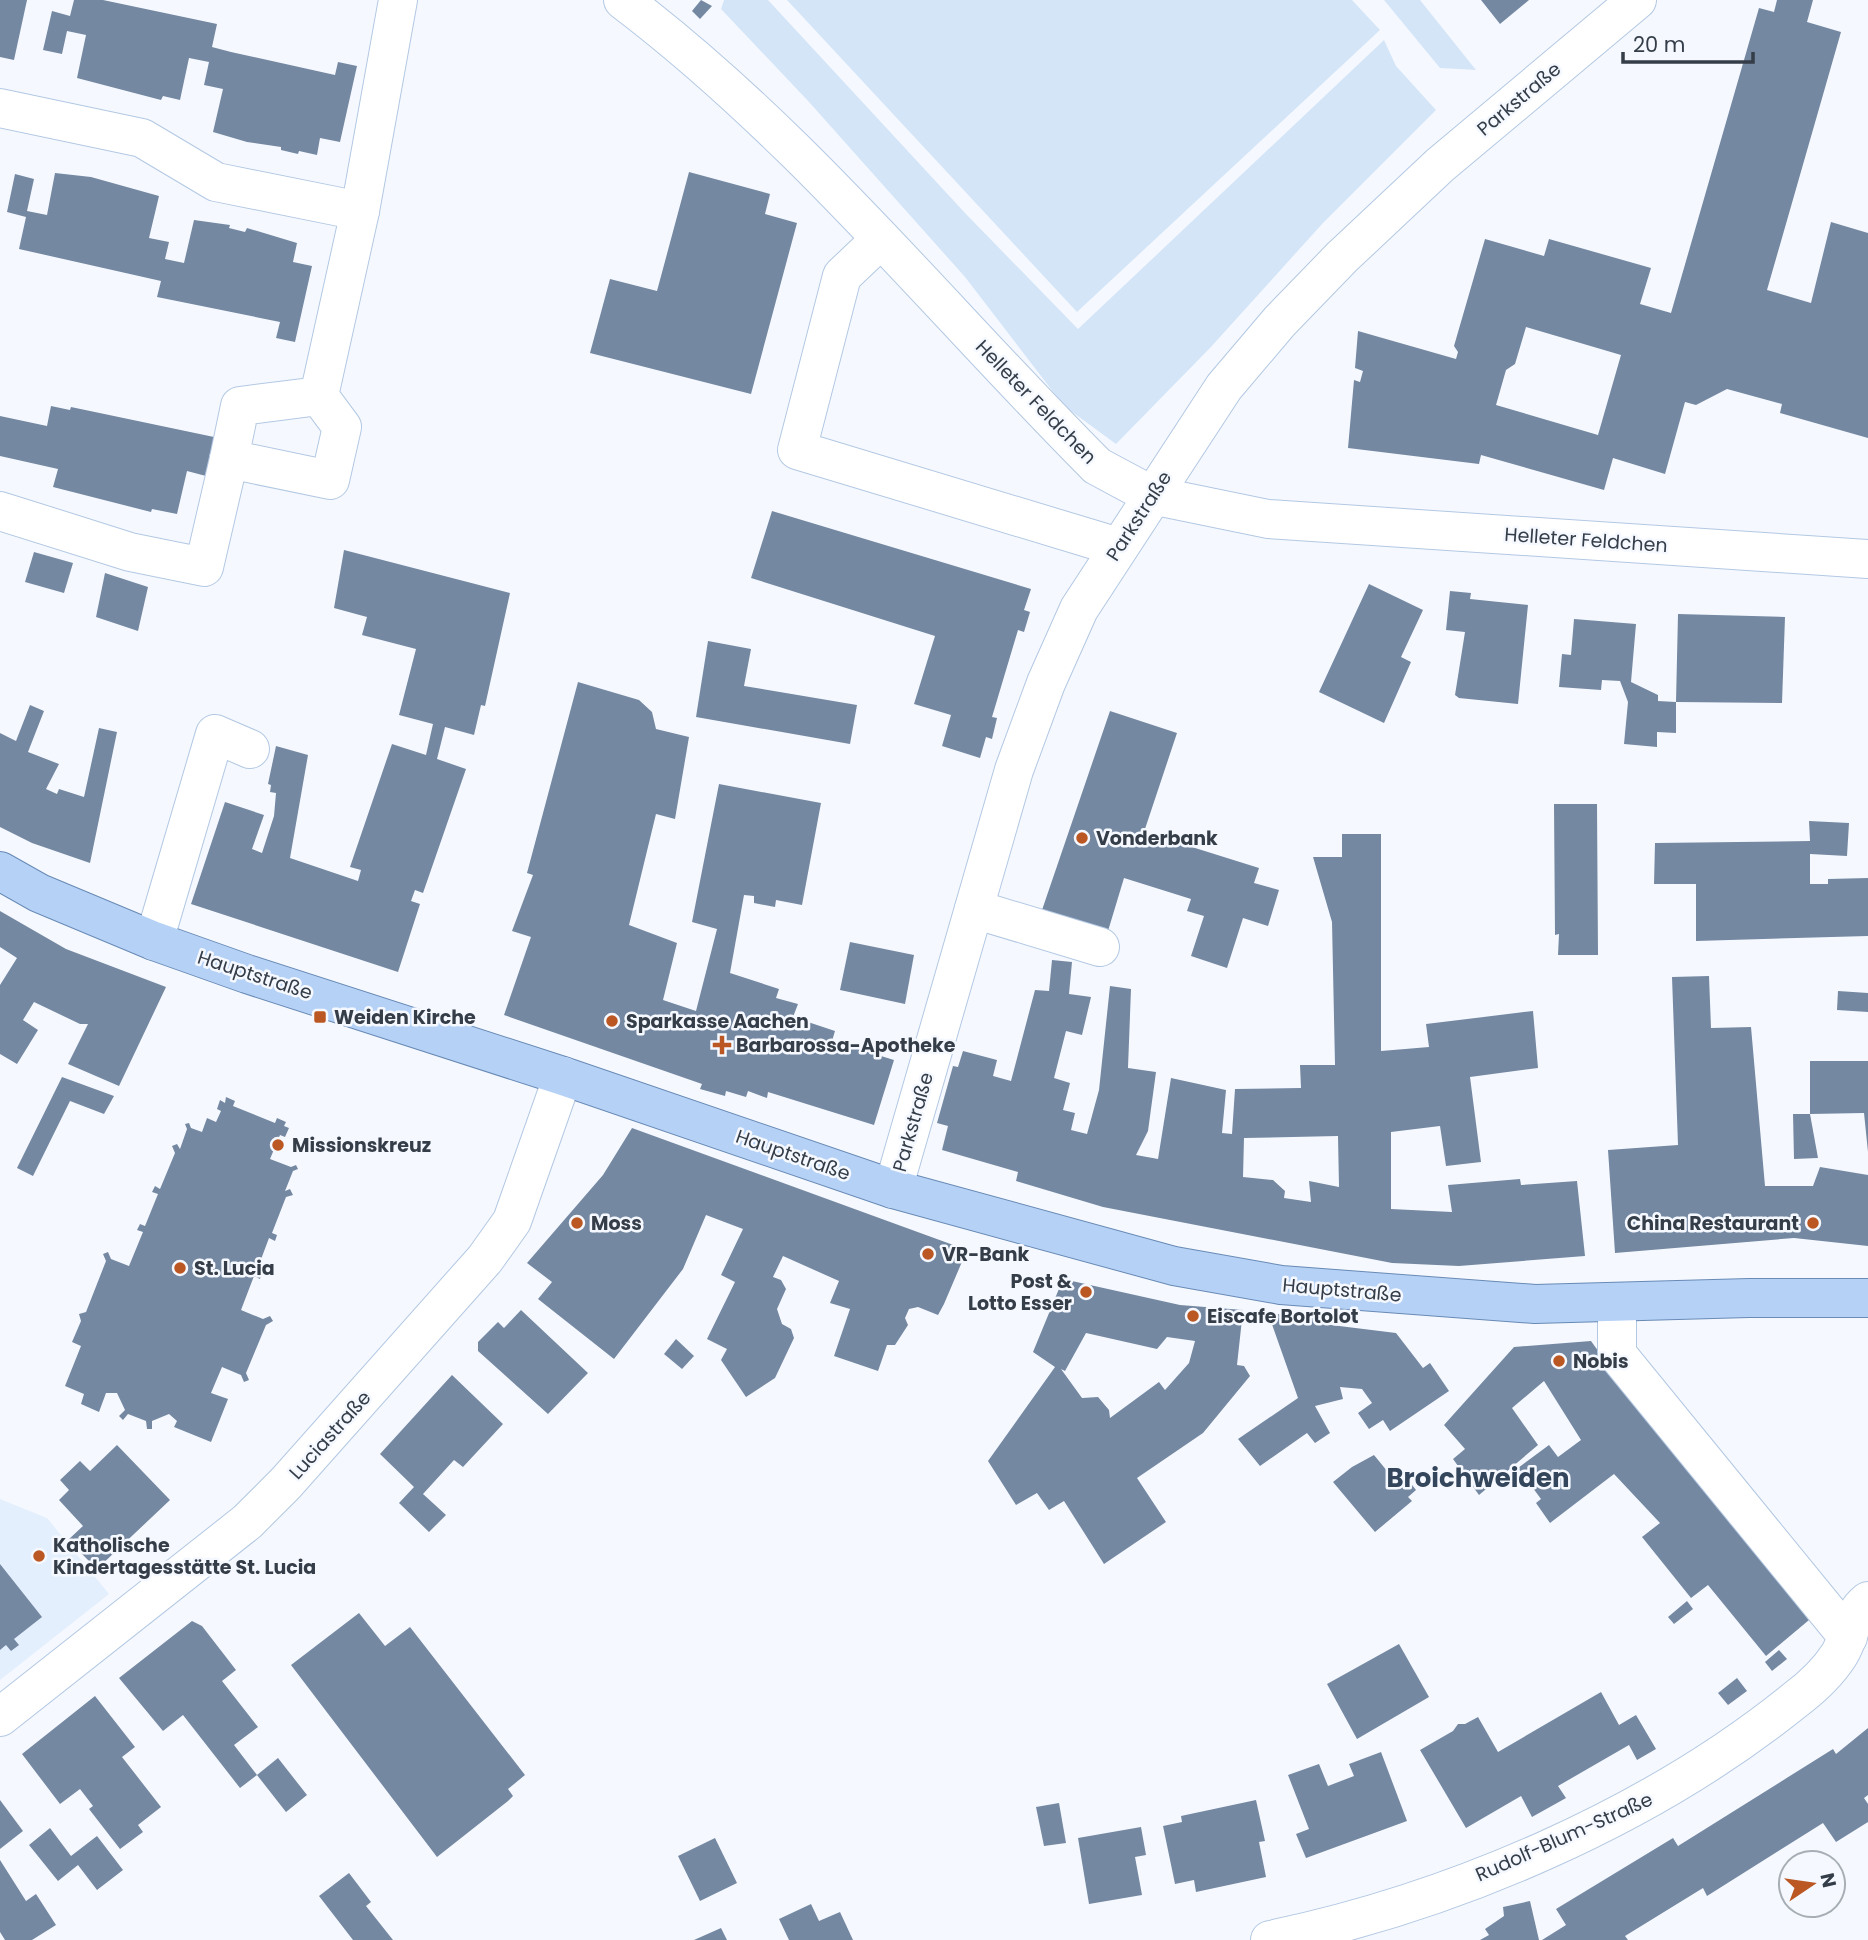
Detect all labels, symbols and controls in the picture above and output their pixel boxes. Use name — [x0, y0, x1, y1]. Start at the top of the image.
scale bar — [1623, 21, 1752, 65]
text: 20 m — [1633, 30, 1686, 59]
street label: Parkstraße — [1471, 56, 1567, 142]
street label: Helleter Feldchen — [970, 334, 1102, 470]
street label: Parkstraße — [1100, 466, 1178, 566]
street label: Helleter Feldchen — [1504, 521, 1668, 559]
place label: Vonderbank — [1096, 825, 1218, 852]
marker: Vonderbank — [1074, 830, 1090, 846]
street label: Hauptstraße — [194, 944, 316, 1006]
place label: Weiden Kirche — [334, 1004, 476, 1031]
place label: Sparkasse Aachen — [626, 1008, 809, 1035]
marker: Weiden Kirche — [312, 1009, 328, 1025]
marker: Sparkasse Aachen — [604, 1013, 620, 1029]
place label: Barbarossa-Apotheke — [736, 1032, 956, 1059]
marker: Barbarossa-Apotheke — [714, 1037, 730, 1053]
street label: Parkstraße — [886, 1069, 940, 1175]
street label: Hauptstraße — [732, 1123, 854, 1187]
place label: Missionskreuz — [292, 1132, 431, 1159]
marker: Missionskreuz — [270, 1137, 286, 1153]
place label: Moss — [591, 1210, 642, 1237]
place label: China Restaurant — [1627, 1210, 1799, 1237]
marker: Moss — [569, 1215, 585, 1231]
marker: China Restaurant — [1805, 1215, 1821, 1231]
place label: VR-Bank — [942, 1241, 1030, 1268]
marker: VR-Bank — [920, 1246, 936, 1262]
place label: St. Lucia — [194, 1255, 275, 1282]
marker: St. Lucia — [172, 1260, 188, 1276]
place label: Post & Lotto Esser — [968, 1268, 1073, 1317]
street label: Hauptstraße — [1281, 1271, 1403, 1309]
marker: Post & Lotto Esser — [1078, 1284, 1094, 1300]
place label: Eiscafe Bortolot — [1207, 1303, 1359, 1330]
marker: Eiscafe Bortolot — [1185, 1308, 1201, 1324]
place label: Nobis — [1573, 1348, 1629, 1375]
marker: Nobis — [1551, 1353, 1567, 1369]
street label: Luciastraße — [283, 1385, 377, 1485]
district label: Broichweiden — [1386, 1460, 1570, 1496]
place label: Katholische Kindertagesstätte St. Lucia — [53, 1532, 316, 1581]
marker: Katholische Kindertagesstätte St. Lucia — [31, 1548, 47, 1564]
street label: Rudolf-Blum-Straße — [1471, 1786, 1657, 1888]
north arrow — [1777, 1849, 1847, 1919]
text: N — [1813, 1870, 1843, 1890]

